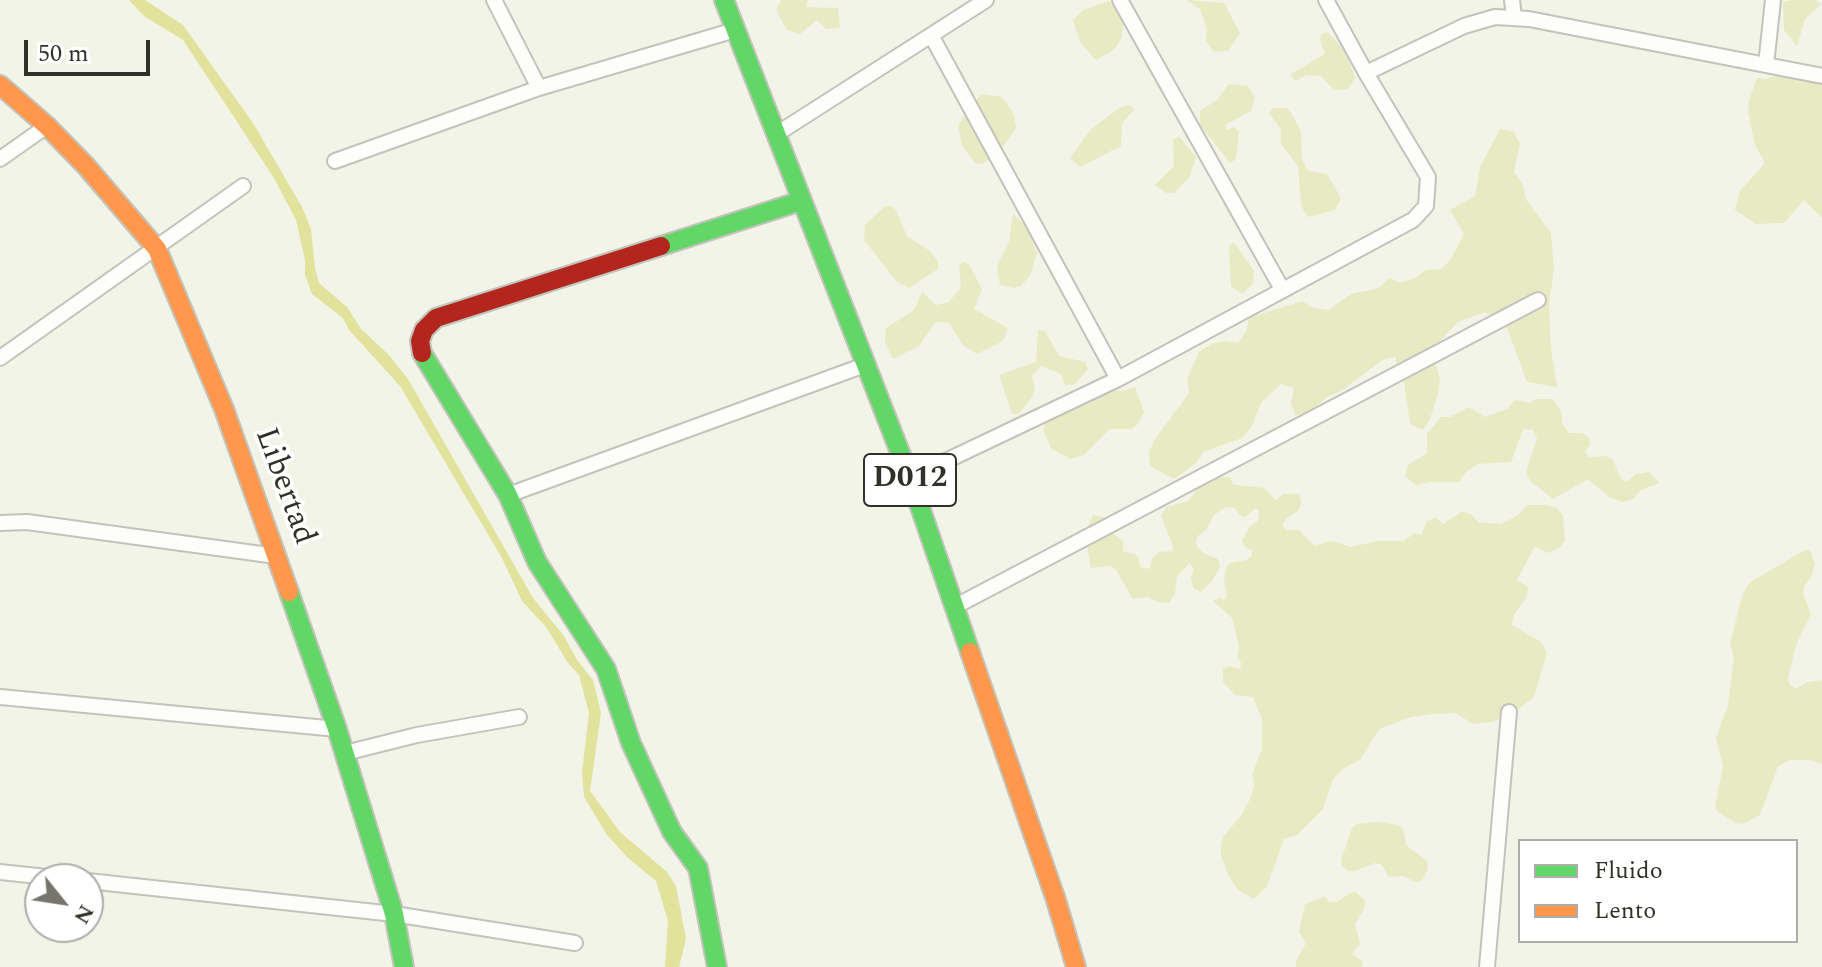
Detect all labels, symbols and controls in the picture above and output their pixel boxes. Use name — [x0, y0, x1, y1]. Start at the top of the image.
scale bar — [28, 24, 154, 74]
text: 50 m — [38, 36, 89, 72]
street label: Libertad — [244, 423, 322, 551]
road number: D012 — [864, 454, 956, 506]
legend — [1518, 839, 1798, 943]
text: Fluido — [1594, 853, 1663, 889]
north arrow — [24, 863, 104, 943]
text: Lento — [1594, 893, 1656, 929]
text: N — [65, 898, 102, 930]

